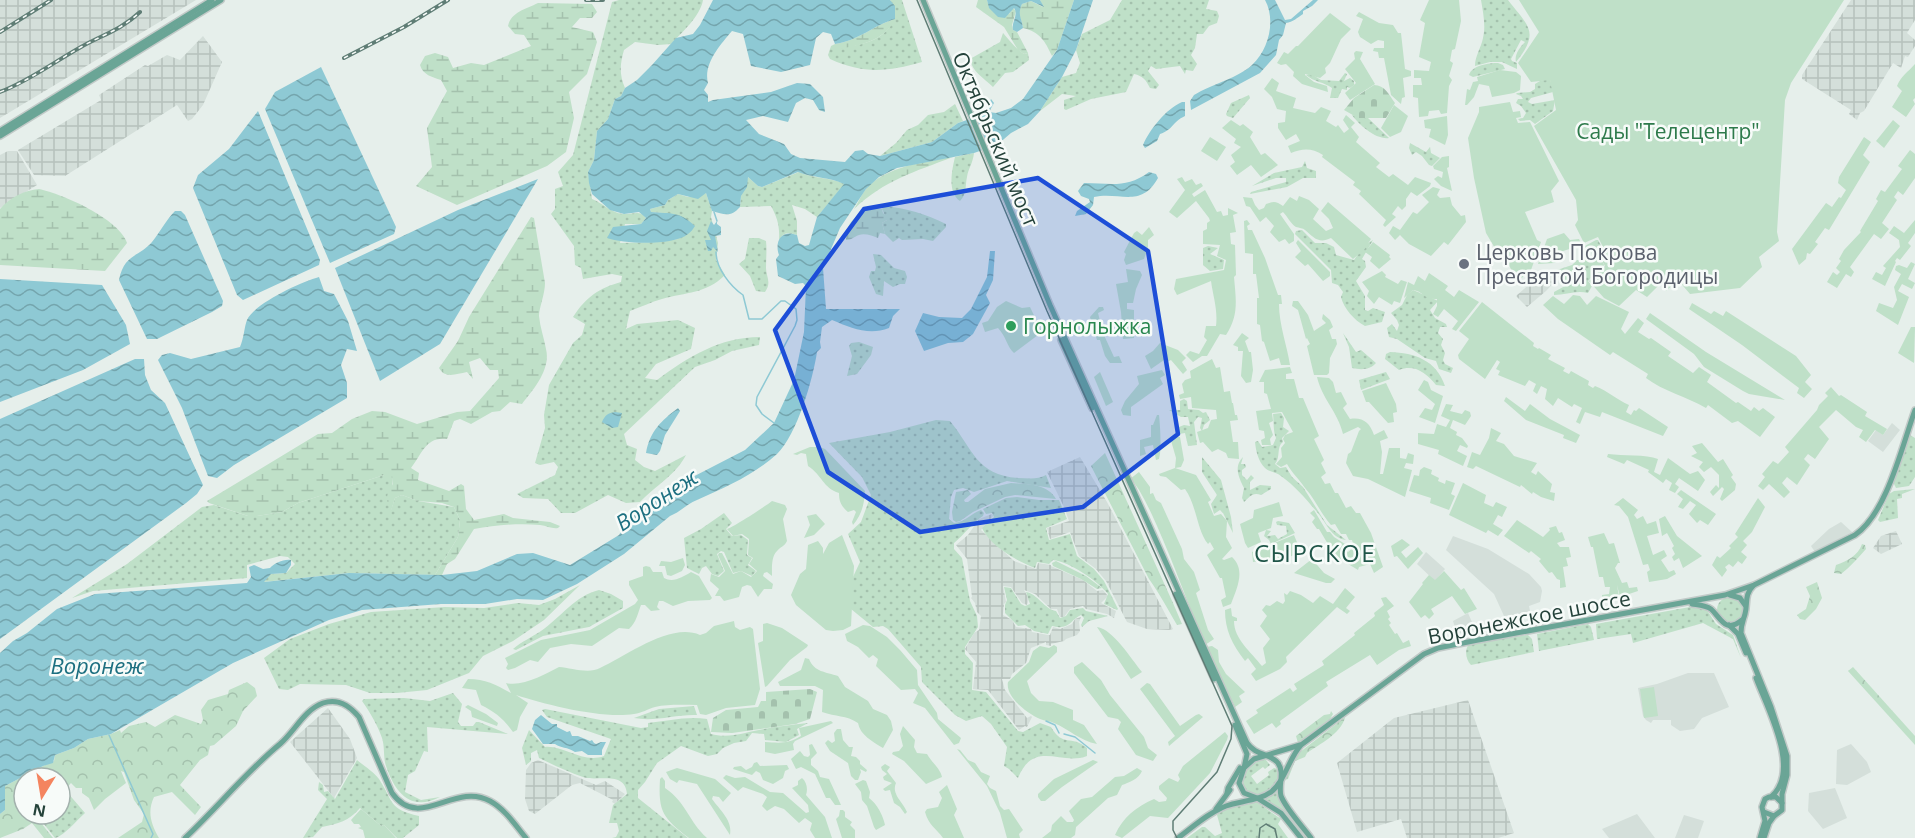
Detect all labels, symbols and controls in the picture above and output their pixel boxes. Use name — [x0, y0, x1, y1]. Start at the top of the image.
street label: Октябрьский мост — [946, 47, 1046, 231]
park label: Сады "Телецентр" — [1576, 117, 1760, 145]
place label: Церковь Покрова Пресвятой Богородицы — [1476, 238, 1718, 290]
marker: Церковь Покрова Пресвятой Богородицы — [1457, 257, 1471, 271]
place label: Горнолыжка — [1023, 312, 1151, 340]
marker: Горнолыжка — [1004, 319, 1018, 333]
water label: Воронеж — [609, 461, 704, 537]
district label: СЫРСКОЕ — [1254, 536, 1376, 569]
street label: Воронежское шоссе — [1425, 584, 1633, 650]
water label: Воронеж — [50, 650, 144, 680]
north arrow — [12, 766, 72, 826]
text: N — [31, 799, 48, 823]

